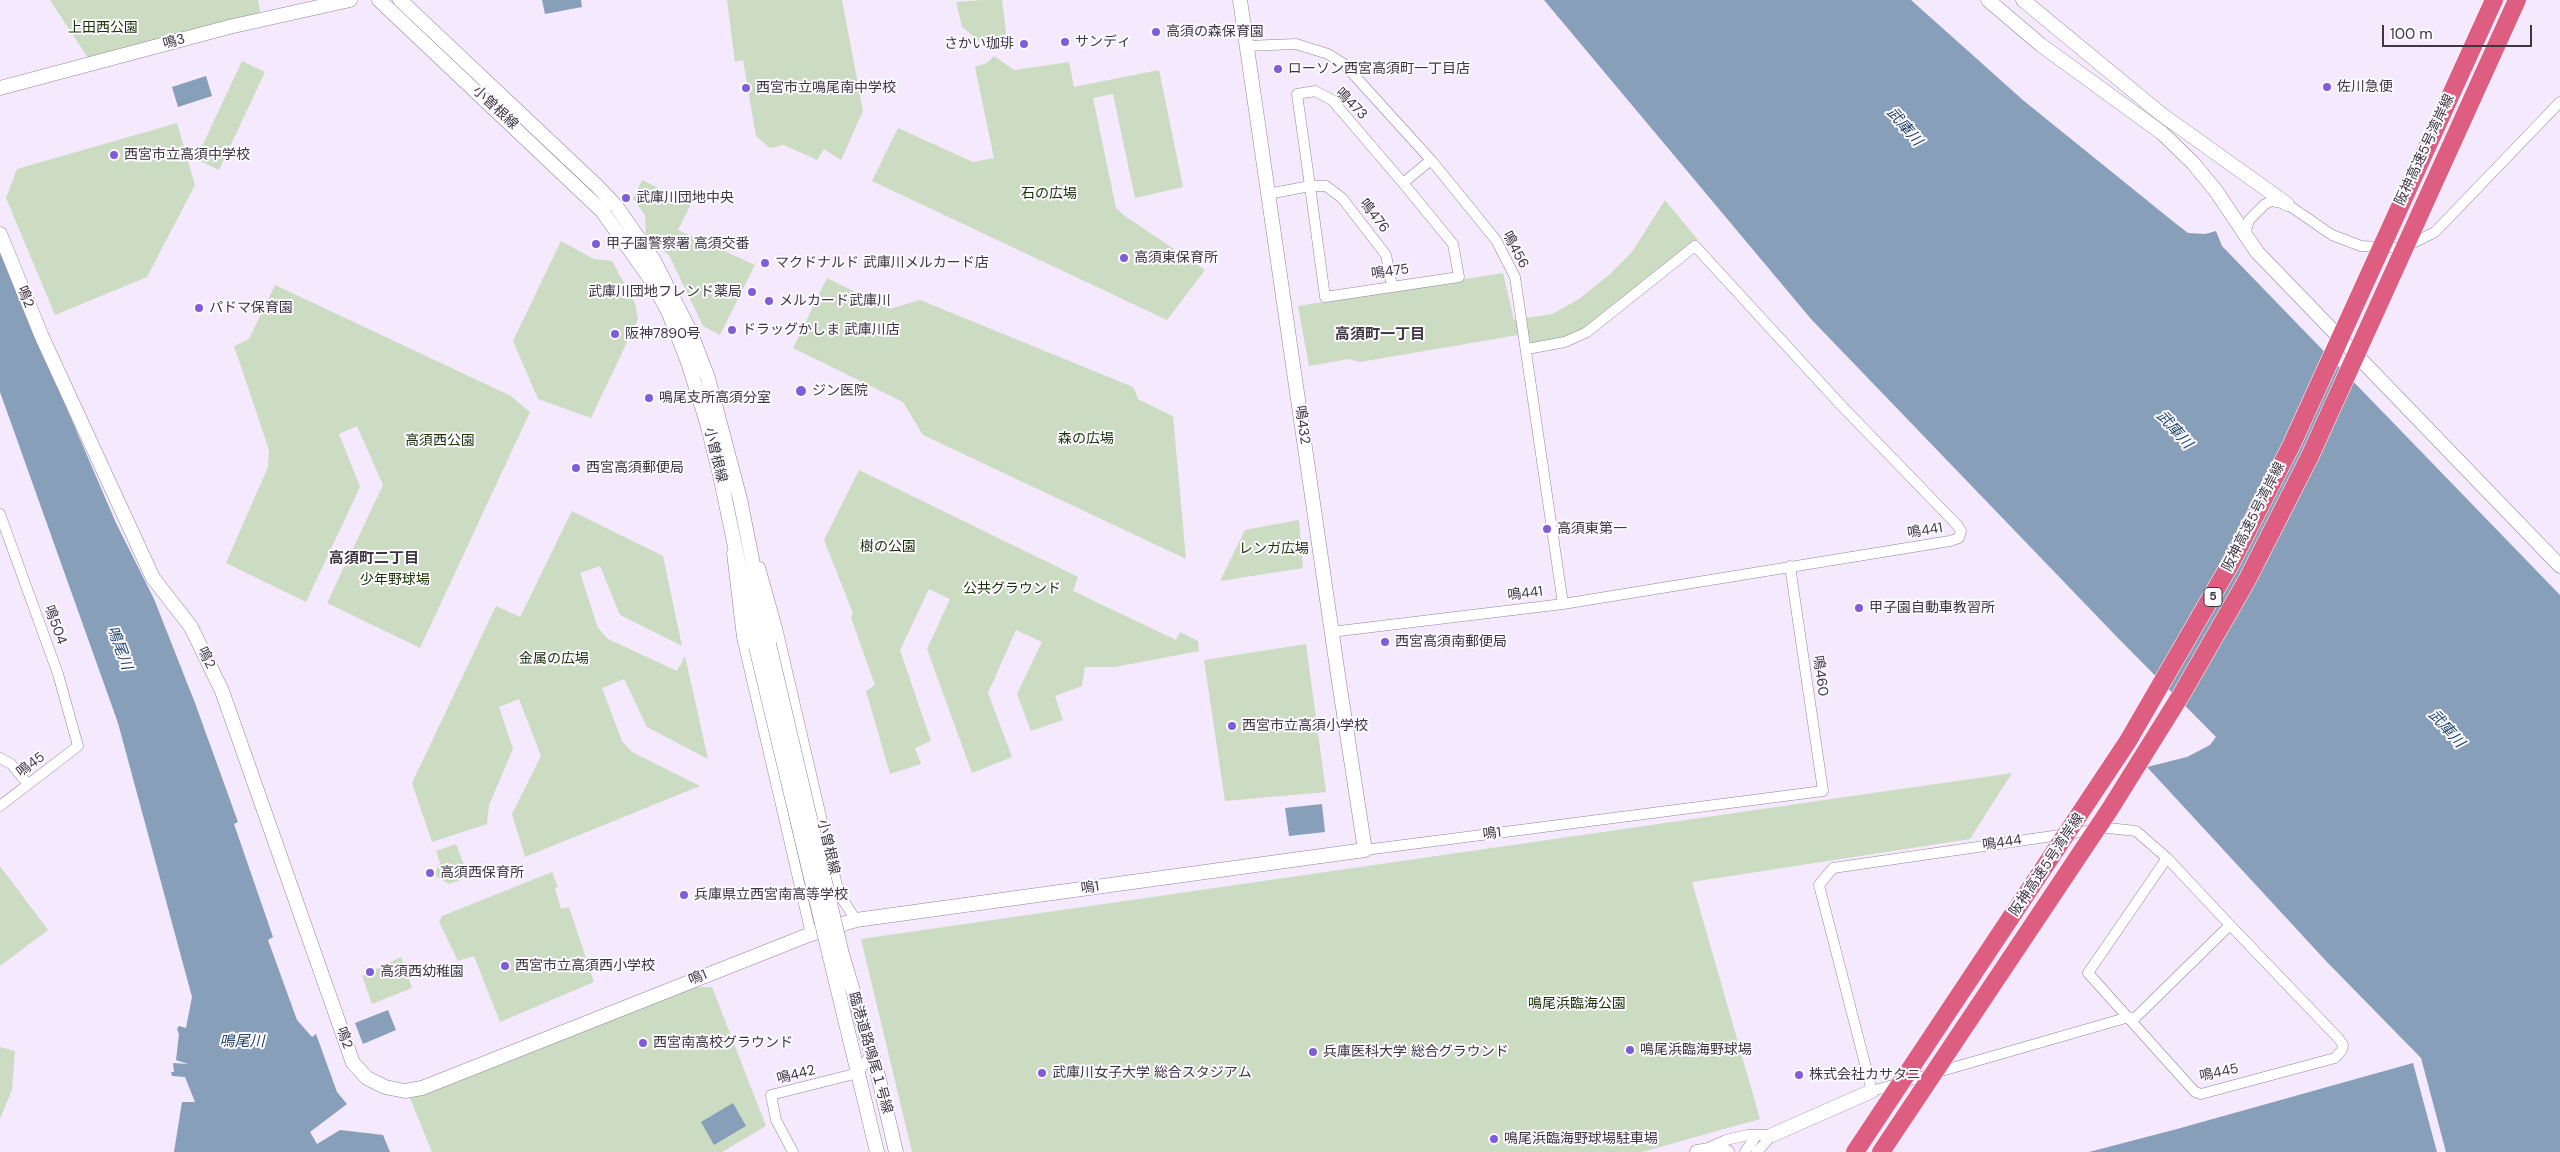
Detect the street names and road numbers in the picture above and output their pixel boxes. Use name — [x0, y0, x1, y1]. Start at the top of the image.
street label: 鳴3 — [161, 31, 187, 53]
street label: 小曽根線 — [469, 83, 521, 133]
street label: 鳴473 — [1332, 85, 1370, 123]
street label: 阪神高速5号湾岸線 — [2392, 92, 2458, 208]
street label: 鳴476 — [1356, 196, 1392, 236]
street label: 鳴456 — [1498, 228, 1532, 272]
street label: 鳴475 — [1370, 261, 1410, 283]
street label: 鳴2 — [13, 284, 37, 310]
street label: 鳴432 — [1291, 405, 1313, 445]
street label: 小曽根線 — [700, 426, 730, 484]
street label: 阪神高速5号湾岸線 — [2219, 459, 2289, 575]
street label: 鳴441 — [1906, 520, 1944, 542]
street label: 鳴441 — [1506, 584, 1544, 604]
road number: 5 — [2204, 588, 2222, 606]
street label: 鳴504 — [40, 603, 70, 647]
street label: 鳴2 — [194, 644, 218, 672]
street label: 鳴460 — [1809, 655, 1831, 697]
street label: 鳴45 — [14, 749, 48, 781]
street label: 阪神高速5号湾岸線 — [2006, 810, 2088, 920]
street label: 小曽根線 — [814, 818, 842, 876]
street label: 鳴1 — [1482, 825, 1502, 843]
street label: 鳴444 — [1981, 832, 2023, 854]
street label: 鳴1 — [1080, 878, 1100, 898]
street label: 鳴1 — [686, 967, 710, 989]
street label: 臨港道路鳴尾１号線 — [845, 990, 895, 1116]
street label: 鳴2 — [332, 1025, 356, 1051]
street label: 鳴445 — [2198, 1061, 2240, 1085]
street label: 鳴442 — [775, 1062, 817, 1088]

